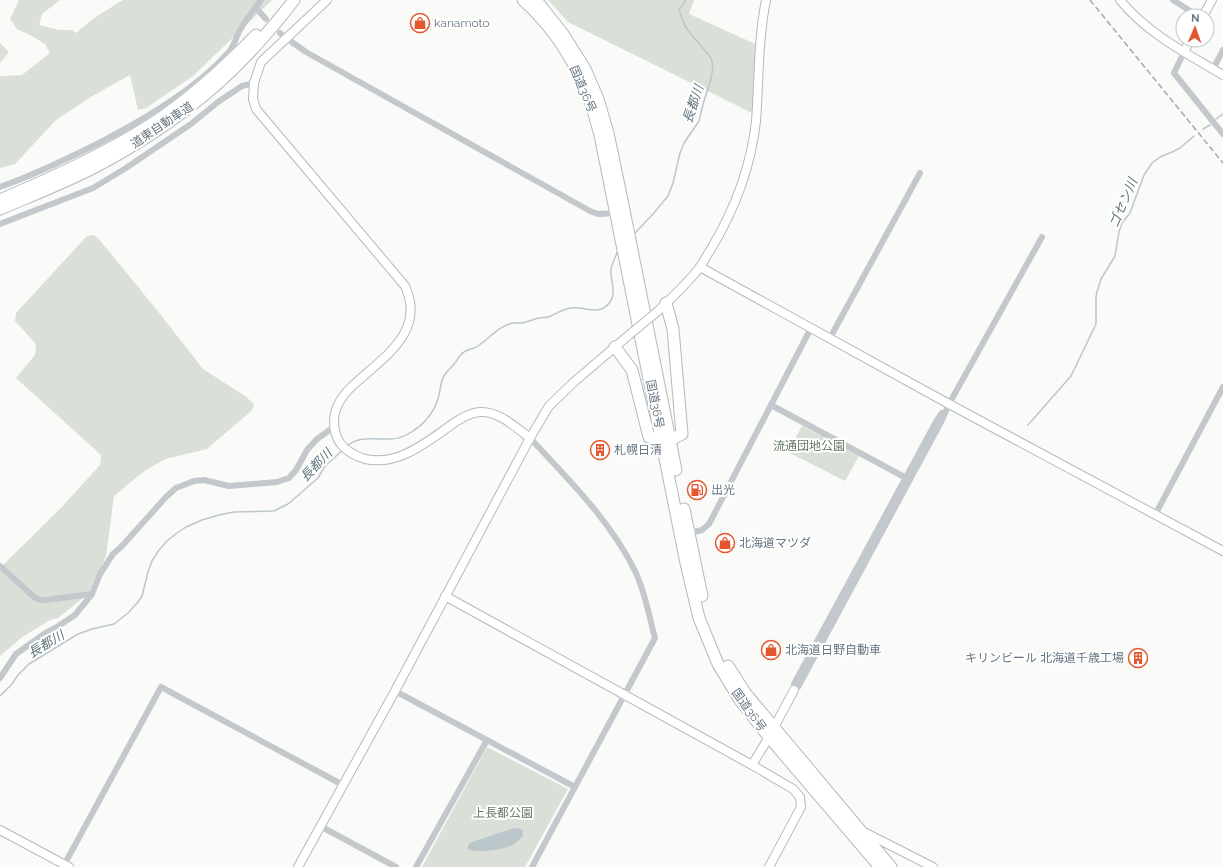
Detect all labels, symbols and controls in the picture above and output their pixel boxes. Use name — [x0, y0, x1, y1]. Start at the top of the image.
north arrow — [1175, 8, 1215, 48]
shop icon: kanamoto — [409, 12, 431, 34]
text: N — [1191, 12, 1200, 25]
place label: kanamoto — [434, 16, 490, 30]
street label: 国道36号 — [567, 63, 599, 115]
water label: 長都川 — [680, 81, 707, 125]
street label: 道東自動車道 — [128, 99, 196, 151]
water label: ゴセン川 — [1106, 174, 1141, 230]
street label: 国道36号 — [643, 378, 667, 430]
building icon: 札幌日清 — [589, 439, 611, 461]
park label: 流通団地公園 — [773, 439, 845, 453]
place label: 札幌日清 — [614, 443, 662, 457]
water label: 長都川 — [297, 444, 336, 484]
fuel station icon: 出光 — [686, 479, 708, 501]
place label: 出光 — [711, 483, 735, 497]
shop icon: 北海道マツダ — [714, 532, 736, 554]
place label: 北海道マツダ — [739, 536, 811, 550]
water label: 長都川 — [25, 627, 68, 660]
shop icon: 北海道日野自動車 — [760, 639, 782, 661]
place label: 北海道日野自動車 — [785, 643, 881, 657]
building icon: キリンビール 北海道千歳工場 — [1127, 647, 1149, 669]
place label: キリンビール 北海道千歳工場 — [965, 651, 1124, 665]
street label: 国道36号 — [729, 686, 769, 734]
park label: 上長都公園 — [473, 806, 533, 820]

